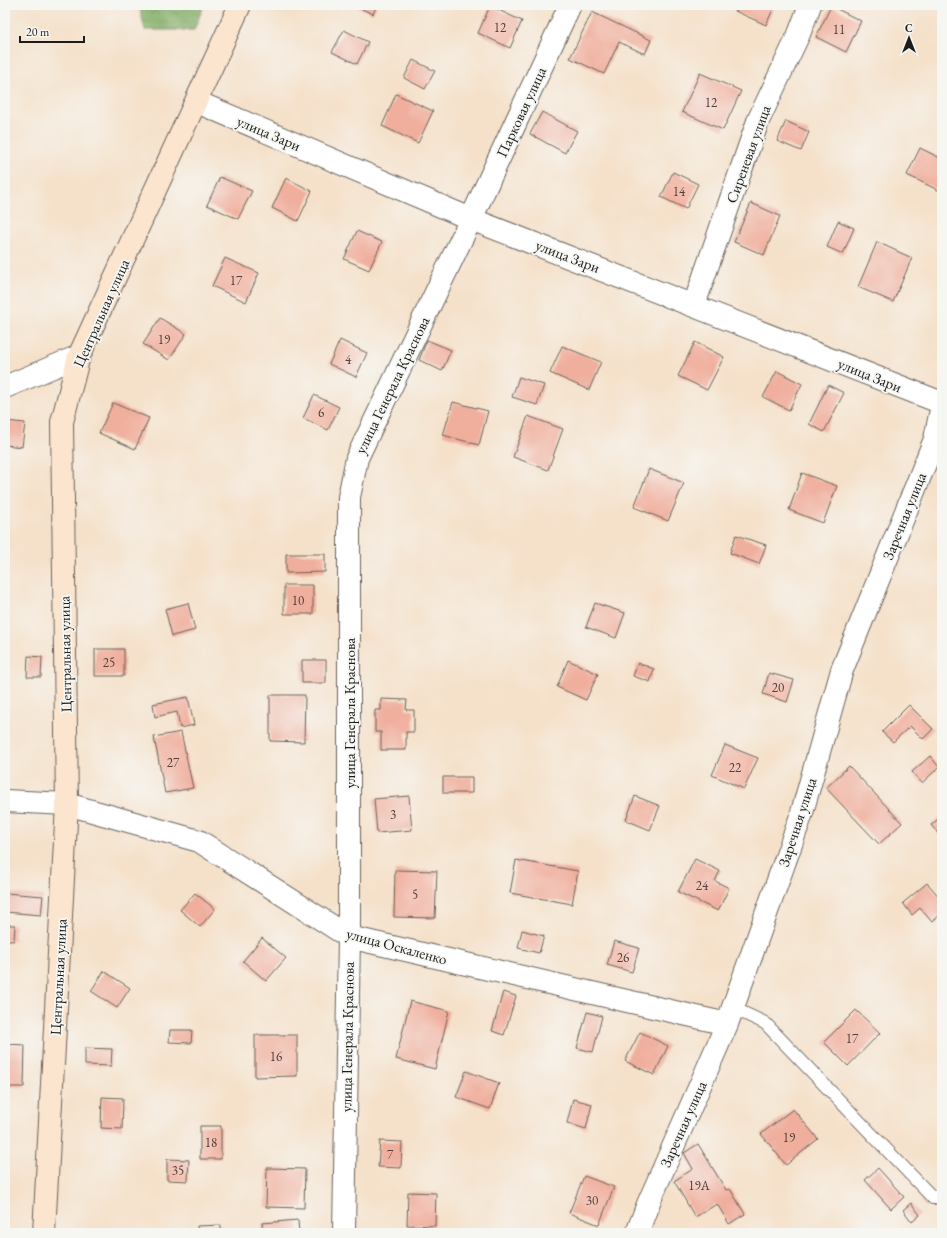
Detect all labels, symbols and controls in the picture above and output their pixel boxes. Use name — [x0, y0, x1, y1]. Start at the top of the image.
scale bar — [20, 18, 84, 44]
north arrow — [889, 18, 929, 58]
house number: 12 — [494, 19, 507, 36]
house number: 11 — [833, 21, 845, 38]
text: С — [905, 21, 913, 35]
text: 20 m — [26, 24, 50, 40]
street label: Парковая улица — [492, 64, 550, 160]
house number: 12 — [705, 94, 718, 111]
street label: Сиреневая улица — [721, 102, 775, 206]
street label: улица Зари — [234, 111, 304, 155]
house number: 14 — [673, 183, 686, 200]
street label: улица Зари — [533, 235, 603, 277]
street label: Центральная улица — [69, 256, 133, 370]
house number: 17 — [230, 272, 243, 289]
street label: улица Генерала Краснова — [350, 313, 434, 457]
house number: 19 — [158, 331, 171, 348]
house number: 4 — [345, 351, 352, 368]
street label: улица Зари — [835, 354, 905, 396]
house number: 6 — [318, 404, 324, 421]
street label: Заречная улица — [878, 470, 930, 562]
house number: 10 — [292, 592, 304, 609]
street label: Центральная улица — [54, 596, 76, 712]
street label: улица Генерала Краснова — [340, 638, 359, 788]
house number: 25 — [103, 654, 115, 671]
house number: 20 — [772, 679, 784, 696]
house number: 27 — [167, 754, 180, 771]
house number: 22 — [729, 759, 742, 776]
street label: Заречная улица — [774, 775, 820, 869]
house number: 3 — [390, 806, 396, 823]
house number: 24 — [696, 877, 709, 894]
house number: 5 — [412, 886, 418, 903]
street label: Центральная улица — [45, 918, 71, 1036]
street label: улица Оскаленко — [345, 923, 449, 969]
house number: 26 — [617, 949, 629, 966]
street label: улица Генерала Краснова — [336, 962, 358, 1112]
house number: 17 — [846, 1030, 859, 1047]
house number: 16 — [270, 1048, 282, 1065]
street label: Заречная улица — [656, 1078, 710, 1170]
house number: 19 — [783, 1129, 796, 1146]
house number: 18 — [205, 1134, 217, 1151]
house number: 7 — [387, 1146, 394, 1163]
house number: 35 — [172, 1162, 184, 1179]
house number: 19А — [688, 1177, 711, 1194]
house number: 30 — [586, 1192, 598, 1209]

